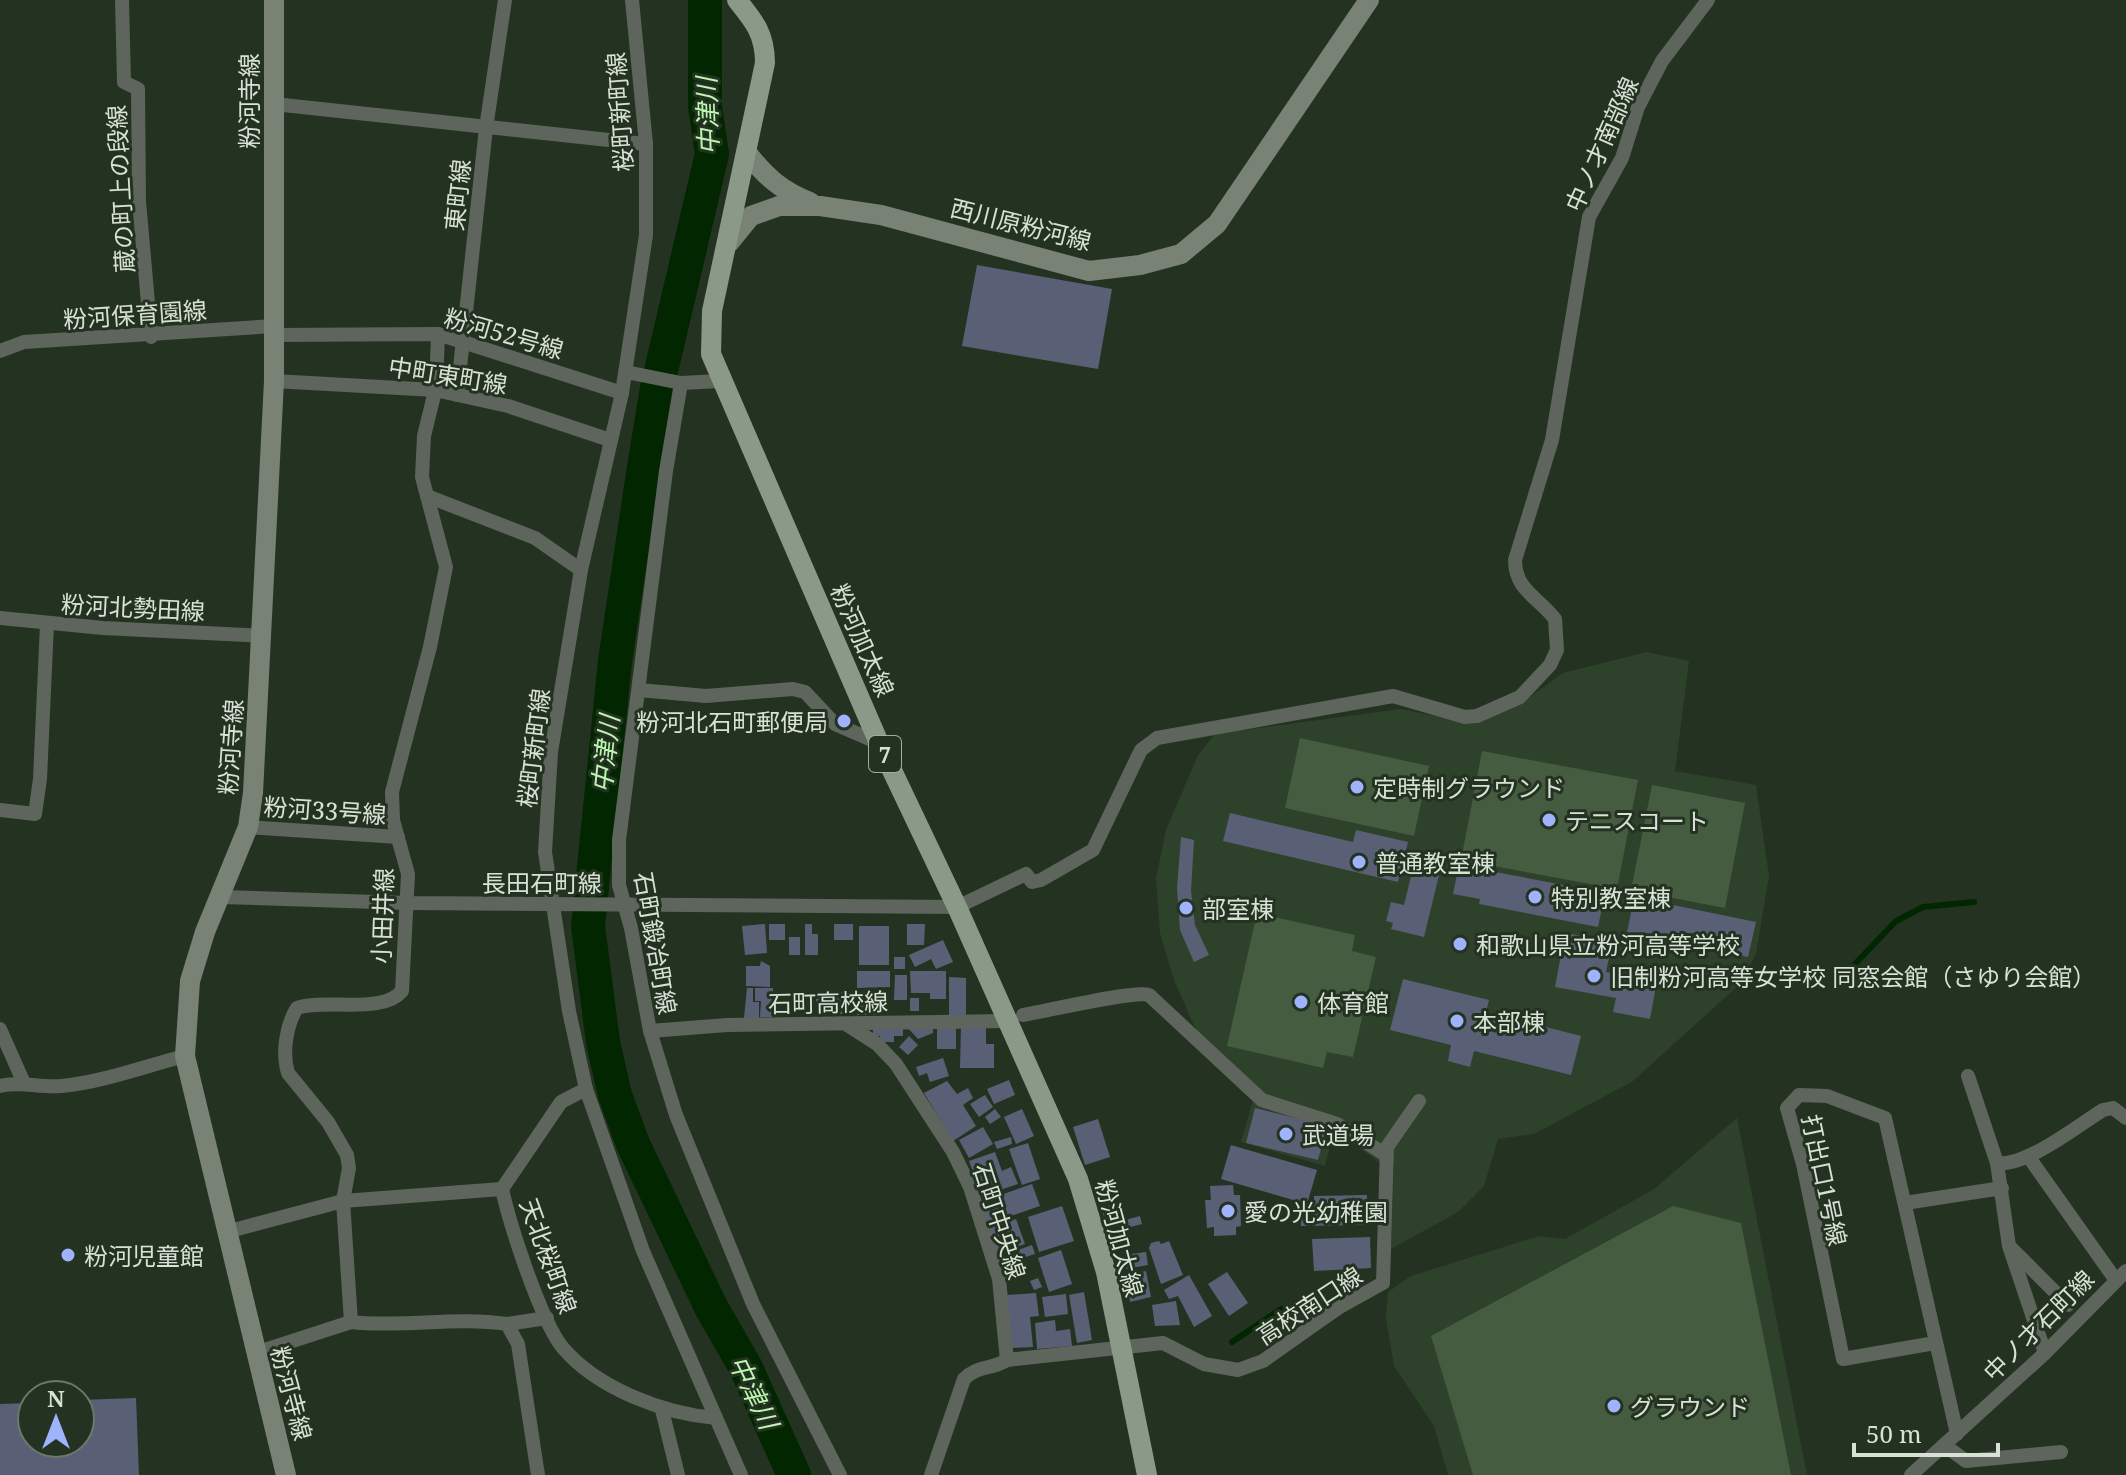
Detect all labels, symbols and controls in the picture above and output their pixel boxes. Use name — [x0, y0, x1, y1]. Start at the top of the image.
street label: 桜町新町線 — [598, 51, 640, 173]
street label: 粉河寺線 — [232, 53, 265, 149]
street label: 中ノ才南部線 — [1557, 72, 1645, 216]
water label: 中津川 — [688, 73, 726, 156]
street label: 蔵の町上の段線 — [99, 104, 141, 274]
street label: 東町線 — [437, 157, 477, 233]
street label: 西川原粉河線 — [947, 191, 1095, 257]
street label: 粉河保育園線 — [62, 293, 208, 335]
street label: 粉河52号線 — [440, 300, 568, 366]
street label: 中町東町線 — [386, 349, 510, 401]
street label: 粉河加太線 — [824, 578, 902, 702]
street label: 粉河北勢田線 — [60, 587, 206, 627]
street label: 桜町新町線 — [509, 686, 557, 810]
street label: 粉河寺線 — [210, 698, 250, 796]
place label: 粉河北石町郵便局 — [636, 705, 828, 738]
water label: 中津川 — [583, 710, 627, 795]
marker: 粉河北石町郵便局 — [835, 712, 853, 730]
road number: 7 — [869, 736, 901, 772]
place label: 定時制グラウンド — [1373, 771, 1565, 804]
marker: 定時制グラウンド — [1348, 778, 1366, 796]
street label: 粉河33号線 — [263, 789, 387, 831]
place label: テニスコート — [1565, 804, 1709, 837]
marker: テニスコート — [1540, 811, 1558, 829]
place label: 普通教室棟 — [1375, 846, 1495, 879]
marker: 普通教室棟 — [1350, 853, 1368, 871]
street label: 長田石町線 — [482, 866, 602, 899]
street label: 小田井線 — [364, 867, 400, 965]
street label: 石町鍛冶町線 — [627, 869, 685, 1017]
place label: 特別教室棟 — [1551, 881, 1671, 914]
marker: 特別教室棟 — [1526, 888, 1544, 906]
place label: 部室棟 — [1202, 892, 1274, 925]
marker: 部室棟 — [1177, 899, 1195, 917]
place label: 和歌山県立粉河高等学校 — [1476, 928, 1740, 961]
marker: 和歌山県立粉河高等学校 — [1451, 935, 1469, 953]
place label: 旧制粉河高等女学校 同窓会館（さゆり会館） — [1610, 960, 2096, 993]
marker: 旧制粉河高等女学校 同窓会館（さゆり会館） — [1585, 967, 1603, 985]
street label: 石町高校線 — [768, 984, 888, 1020]
place label: 体育館 — [1317, 986, 1389, 1019]
marker: 体育館 — [1292, 993, 1310, 1011]
place label: 本部棟 — [1473, 1005, 1545, 1038]
marker: 本部棟 — [1448, 1012, 1466, 1030]
street label: 打出口1号線 — [1795, 1111, 1855, 1249]
place label: 武道場 — [1302, 1118, 1374, 1151]
marker: 武道場 — [1277, 1125, 1295, 1143]
street label: 石町中央線 — [966, 1159, 1034, 1283]
street label: 粉河加太線 — [1089, 1176, 1151, 1300]
street label: 天北桜町線 — [513, 1194, 585, 1318]
place label: 愛の光幼稚園 — [1244, 1195, 1388, 1228]
marker: 愛の光幼稚園 — [1219, 1202, 1237, 1220]
place label: 粉河児童館 — [84, 1239, 204, 1272]
marker: 粉河児童館 — [59, 1246, 77, 1264]
street label: 高校南口線 — [1250, 1258, 1368, 1352]
street label: 中ノ才石町線 — [1975, 1262, 2101, 1388]
street label: 粉河寺線 — [264, 1342, 320, 1444]
water label: 中津川 — [721, 1349, 789, 1438]
north arrow — [16, 1379, 96, 1459]
text: N — [47, 1383, 65, 1413]
place label: グラウンド — [1630, 1390, 1750, 1423]
marker: グラウンド — [1605, 1397, 1623, 1415]
scale bar — [1854, 1407, 1998, 1457]
text: 50 m — [1866, 1417, 1922, 1450]

